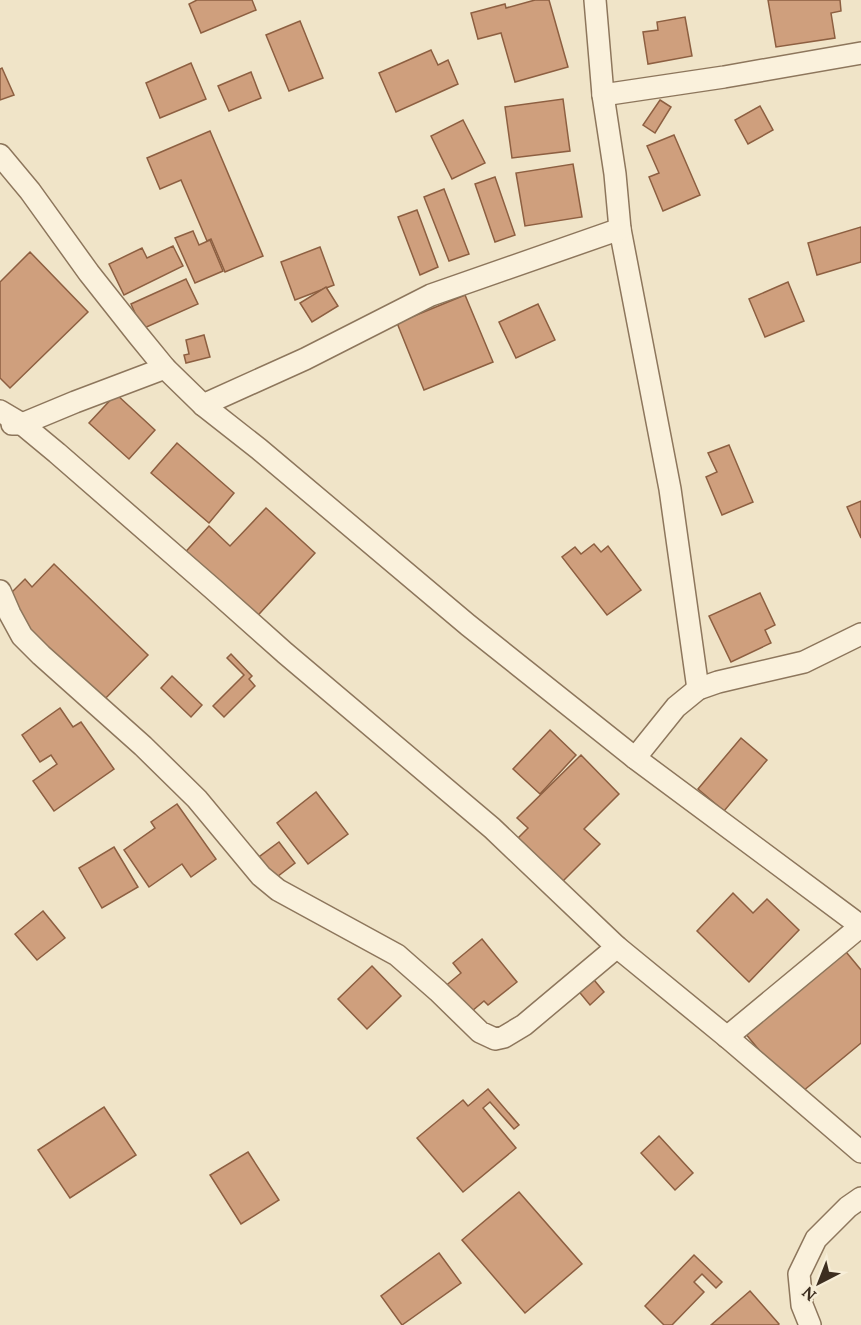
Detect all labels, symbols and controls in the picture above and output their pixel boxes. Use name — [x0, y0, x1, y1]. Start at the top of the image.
north arrow — [789, 1253, 849, 1313]
text: N — [798, 1283, 820, 1306]

